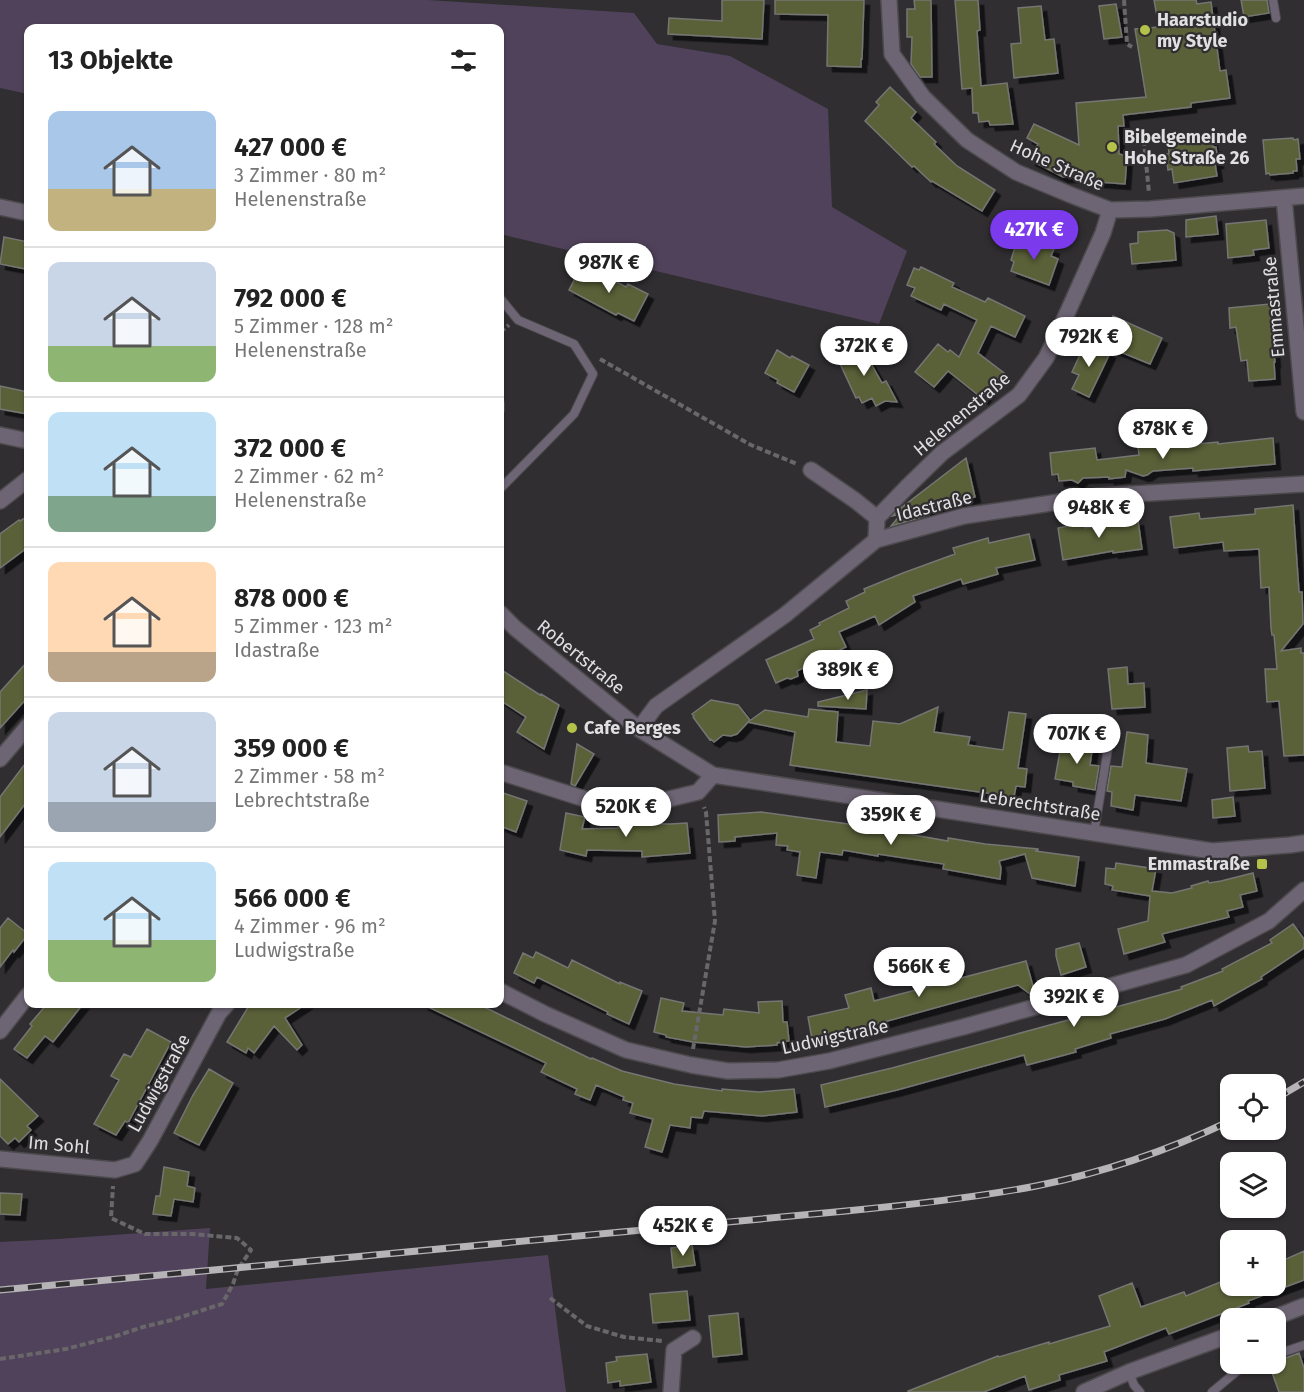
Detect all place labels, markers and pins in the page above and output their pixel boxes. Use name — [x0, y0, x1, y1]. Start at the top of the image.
place label: Haarstudio my Style — [1157, 9, 1248, 52]
marker: Haarstudio my Style — [1138, 23, 1152, 37]
place label: Bibelgemeinde Hohe Straße 26 — [1124, 126, 1249, 169]
marker: Bibelgemeinde Hohe Straße 26 — [1105, 140, 1119, 154]
pin: 427K € — [985, 210, 1083, 261]
pin: 987K € — [560, 243, 658, 294]
pin: 792K € — [1040, 317, 1138, 368]
pin: 372K € — [815, 326, 913, 377]
pin: 878K € — [1114, 409, 1212, 460]
pin: 948K € — [1050, 488, 1148, 539]
pin: 389K € — [799, 650, 897, 701]
pin: 707K € — [1028, 714, 1126, 765]
place label: Cafe Berges — [584, 717, 681, 739]
marker: Cafe Berges — [565, 721, 579, 735]
pin: 520K € — [577, 787, 675, 838]
pin: 359K € — [842, 795, 940, 846]
place label: Emmastraße — [1148, 853, 1250, 875]
marker: Emmastraße — [1255, 857, 1269, 871]
pin: 566K € — [870, 947, 968, 998]
pin: 392K € — [1025, 977, 1123, 1028]
pin: 452K € — [634, 1206, 732, 1257]

